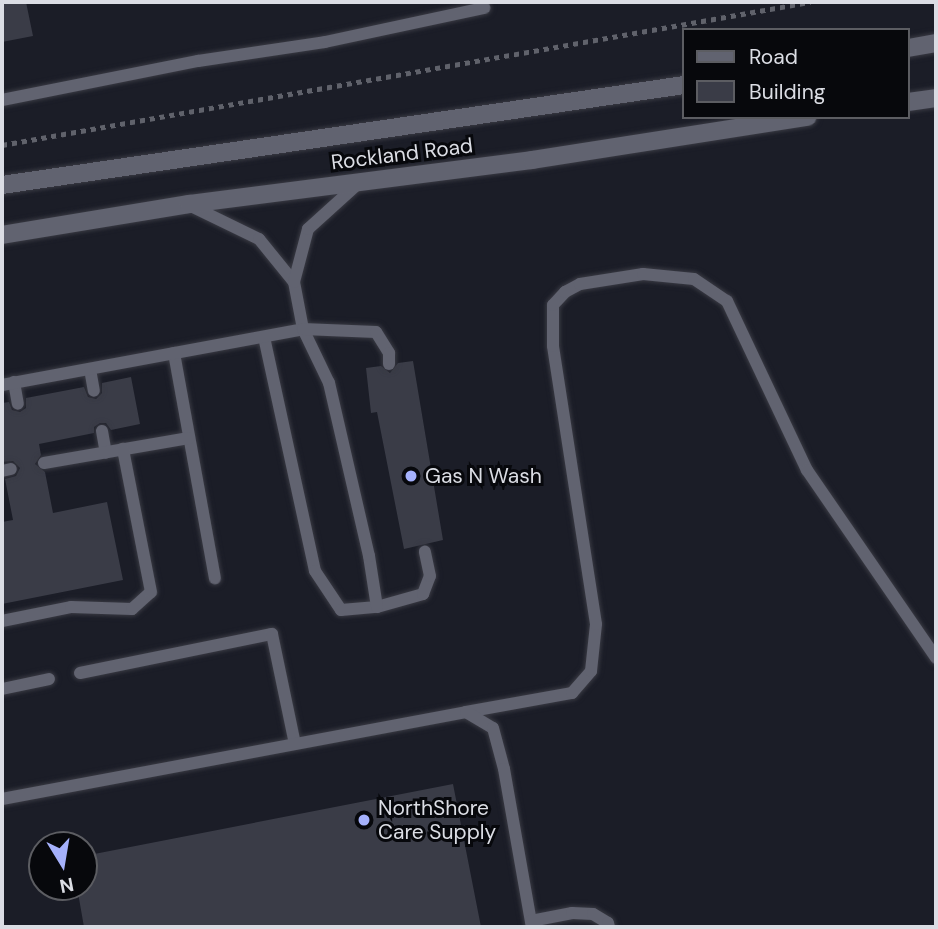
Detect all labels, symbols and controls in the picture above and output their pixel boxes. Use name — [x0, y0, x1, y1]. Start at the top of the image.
legend — [682, 28, 910, 119]
text: Road — [749, 43, 798, 71]
text: Building — [749, 78, 825, 106]
street label: Rockland Road — [330, 133, 474, 175]
place label: Gas N Wash — [425, 463, 542, 489]
marker: Gas N Wash — [403, 468, 419, 484]
place label: NorthShore Care Supply — [378, 795, 496, 845]
marker: NorthShore Care Supply — [356, 812, 372, 828]
north arrow — [28, 831, 98, 901]
text: N — [58, 872, 76, 899]

